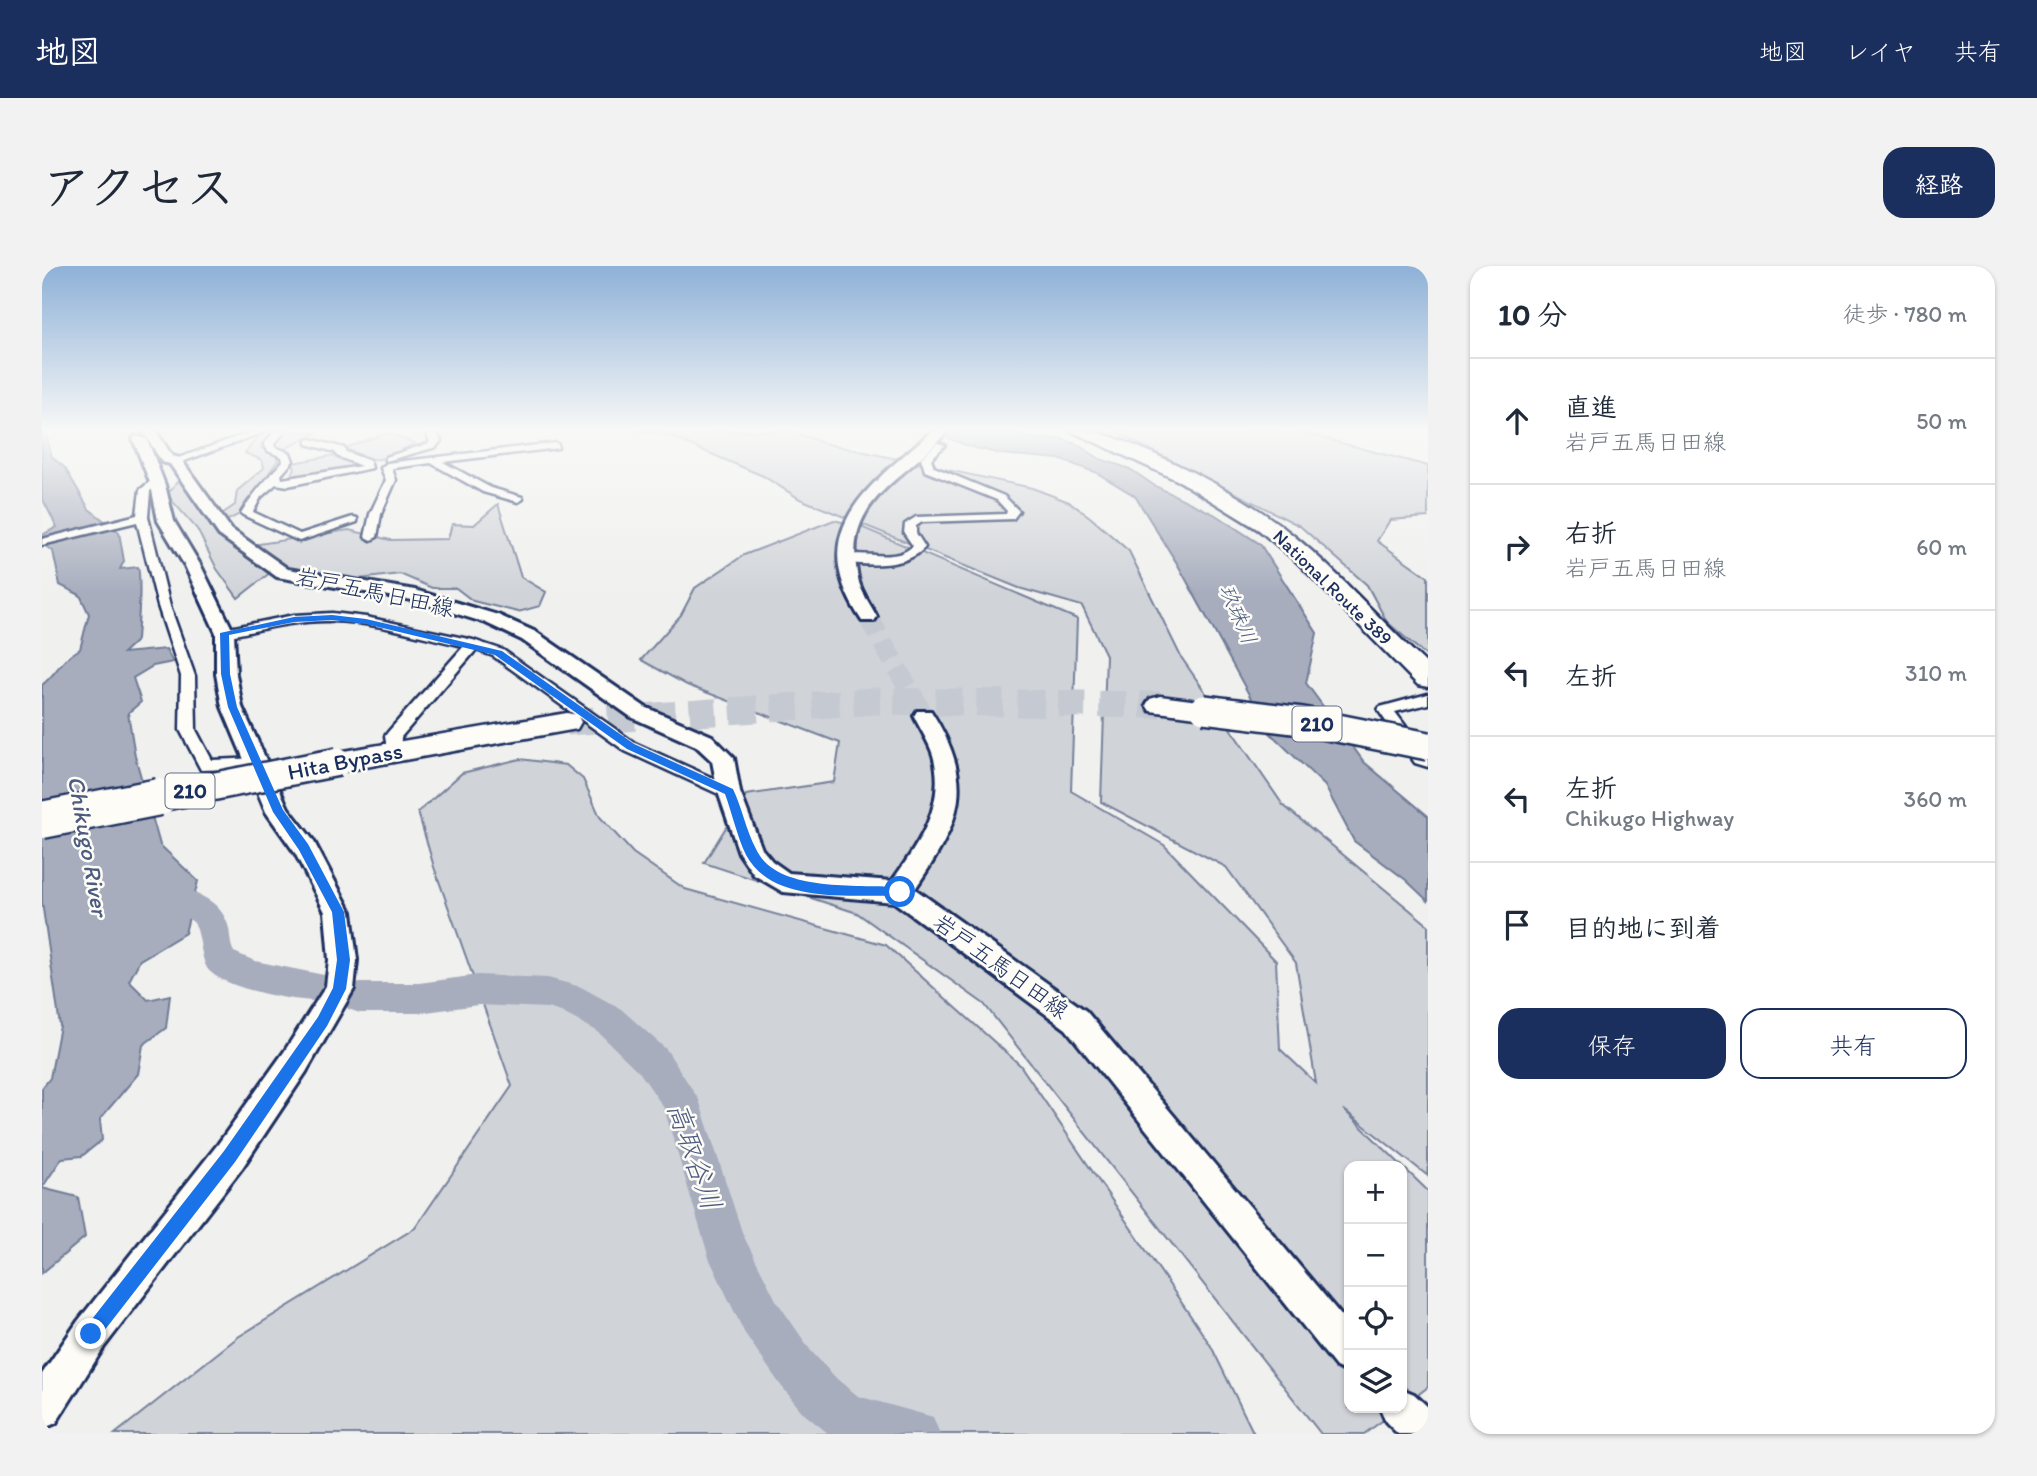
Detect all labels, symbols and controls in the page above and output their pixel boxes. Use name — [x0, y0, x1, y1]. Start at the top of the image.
text: 地図 — [35, 32, 101, 71]
text: 地図 — [1759, 37, 1807, 66]
text: レイヤ — [1845, 37, 1916, 66]
text: 共有 — [1954, 37, 2002, 66]
button: 経路 — [1883, 147, 1995, 218]
text: アクセス — [42, 157, 235, 216]
text: 10 分 — [1498, 296, 1567, 333]
text: 徒歩 · 780 m — [1842, 300, 1967, 328]
text: 直進 — [1565, 391, 1617, 423]
icon: ahead — [1498, 402, 1536, 440]
text: 50 m — [1916, 407, 1967, 435]
text: 岩戸五馬日田線 — [1565, 428, 1726, 456]
text: 右折 — [1565, 517, 1617, 549]
street label: National Route 389 — [1268, 525, 1397, 650]
icon: right — [1498, 528, 1536, 566]
text: 60 m — [1916, 533, 1967, 561]
text: 岩戸五馬日田線 — [1565, 554, 1726, 582]
street label: 岩戸五馬日田線 — [293, 562, 457, 622]
water label: 玖珠川 — [1215, 580, 1262, 648]
icon: left — [1498, 654, 1536, 692]
text: 310 m — [1905, 659, 1967, 687]
text: 左折 — [1565, 660, 1617, 692]
road number: 210 — [1292, 706, 1342, 742]
street label: Hita Bypass — [285, 736, 405, 786]
text: 左折 — [1565, 772, 1617, 804]
water label: Chikugo River — [62, 774, 116, 921]
road number: 210 — [166, 774, 214, 808]
icon: left — [1498, 780, 1536, 818]
text: 360 m — [1904, 785, 1967, 813]
text: Chikugo Highway — [1565, 804, 1734, 832]
route start — [884, 876, 915, 907]
icon: arrive — [1498, 906, 1536, 944]
street label: 岩戸五馬日田線 — [928, 907, 1074, 1025]
text: 目的地に到着 — [1565, 912, 1721, 944]
button: 保存 — [1498, 1008, 1726, 1079]
button: 共有 — [1740, 1008, 1967, 1079]
water label: 高取谷川 — [661, 1098, 729, 1214]
map controls — [1344, 1161, 1407, 1413]
button: + — [1344, 1161, 1407, 1224]
button: − — [1344, 1224, 1407, 1287]
button: locate — [1344, 1287, 1407, 1350]
route end — [75, 1318, 106, 1349]
button: layers — [1344, 1350, 1407, 1413]

